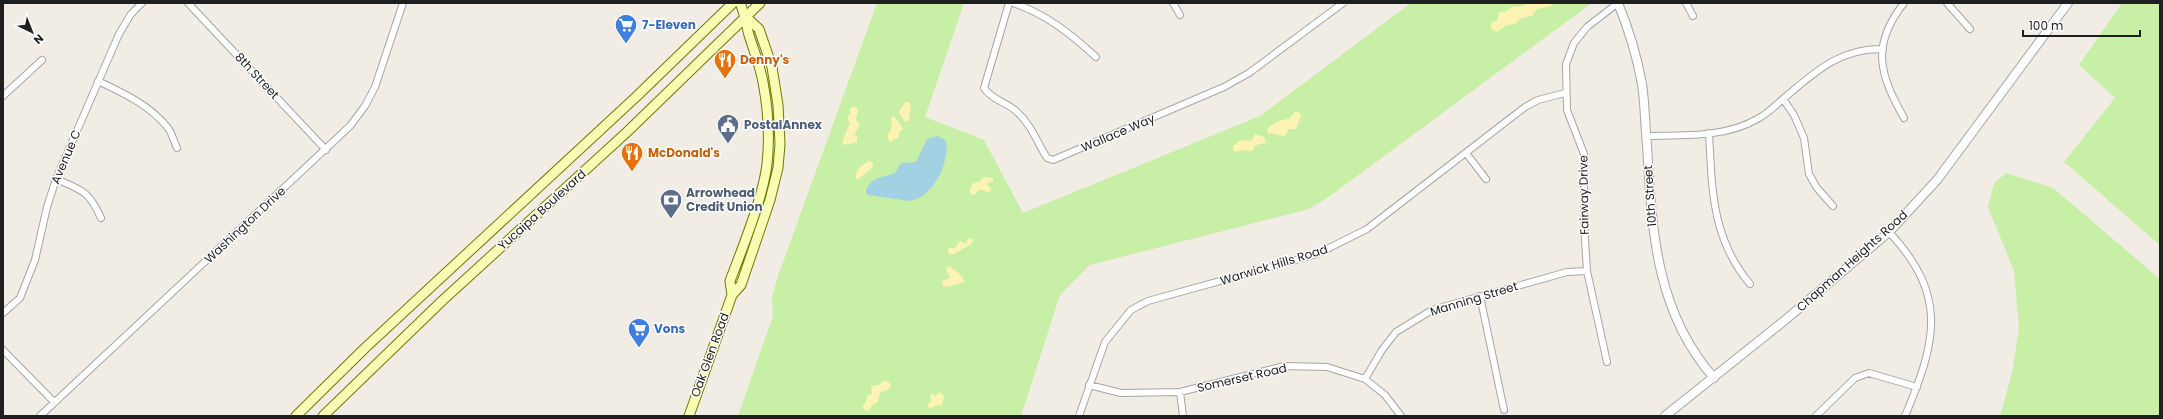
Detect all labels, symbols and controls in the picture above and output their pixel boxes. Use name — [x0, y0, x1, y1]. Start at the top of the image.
north arrow — [12, 12, 52, 52]
supermarket icon: 7-Eleven — [613, 12, 639, 45]
scale bar — [2023, 12, 2140, 38]
place label: 7-Eleven — [642, 16, 696, 33]
text: 100 m — [2029, 17, 2063, 34]
text: N — [30, 31, 47, 48]
restaurant icon: Denny's — [712, 47, 738, 80]
street label: 8th Street — [231, 49, 283, 103]
place label: Denny's — [740, 51, 790, 68]
street label: Wallace Way — [1078, 109, 1157, 156]
public building icon: PostalAnnex — [715, 112, 741, 145]
place label: PostalAnnex — [744, 116, 823, 133]
street label: Avenue C — [46, 127, 85, 187]
restaurant icon: McDonald's — [619, 140, 645, 173]
place label: McDonald's — [648, 144, 720, 161]
street label: Fairway Drive — [1574, 155, 1593, 235]
street label: 10th Street — [1639, 165, 1660, 227]
street label: Yucaipa Boulevard — [494, 166, 589, 254]
street label: Washington Drive — [200, 182, 289, 267]
place label: Arrowhead Credit Union — [686, 184, 763, 215]
bank icon: Arrowhead Credit Union — [658, 187, 684, 220]
street label: Chapman Heights Road — [1792, 206, 1911, 315]
street label: Warwick Hills Road — [1218, 240, 1330, 289]
street label: Manning Street — [1428, 277, 1520, 320]
street label: Oak Glen Road — [686, 310, 733, 399]
supermarket icon: Vons — [626, 316, 652, 349]
place label: Vons — [654, 320, 685, 337]
street label: Somerset Road — [1195, 359, 1288, 396]

